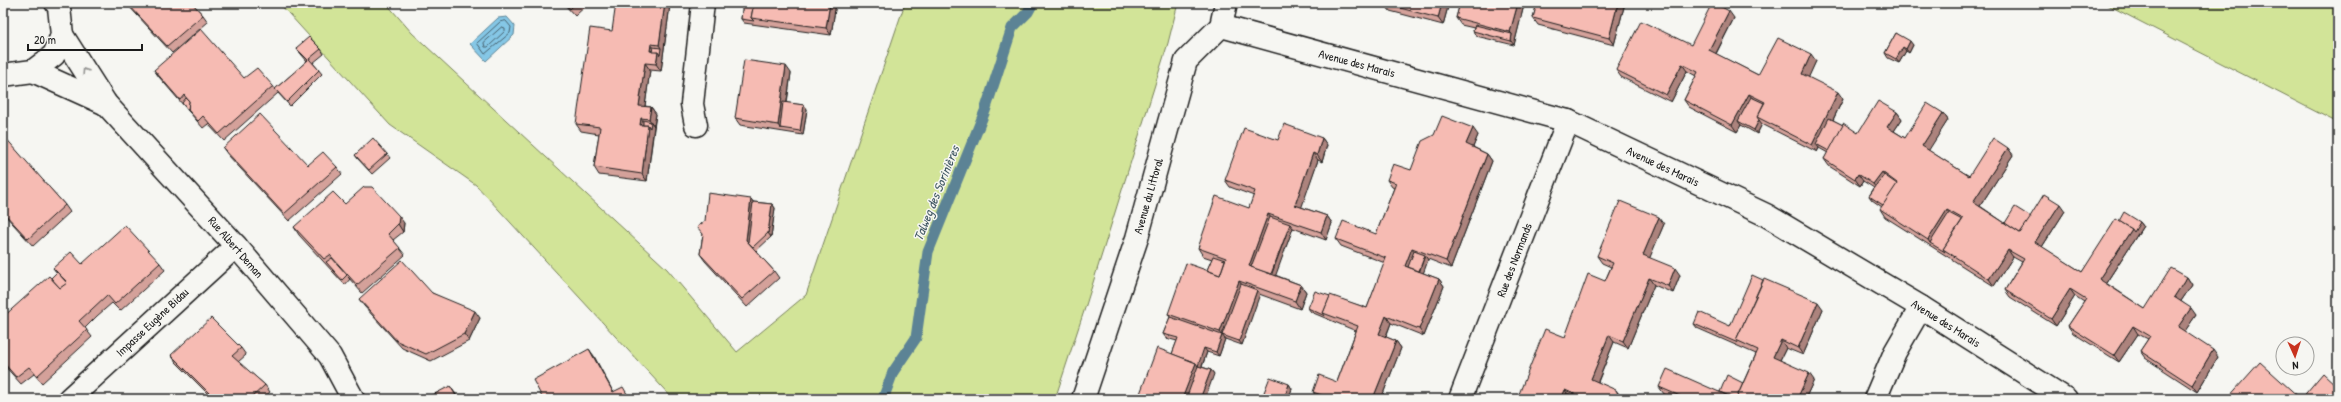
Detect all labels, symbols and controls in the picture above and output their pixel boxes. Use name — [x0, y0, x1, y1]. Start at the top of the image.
scale bar — [28, 26, 142, 52]
text: 20 m — [34, 31, 56, 48]
street label: Avenue des Marais — [1317, 45, 1397, 81]
one-way arrow — [82, 68, 90, 75]
water label: Talweg des Sorinières — [909, 142, 965, 244]
street label: Avenue des Marais — [1624, 142, 1703, 190]
street label: Avenue du Littoral — [1129, 155, 1167, 236]
street label: Rue Albert Deman — [204, 212, 268, 282]
street label: Rue des Normands — [1492, 220, 1536, 299]
street label: Impasse Eugène Bidau — [112, 284, 192, 360]
street label: Avenue des Marais — [1908, 295, 1984, 351]
north arrow — [2275, 336, 2315, 376]
text: N — [2292, 359, 2299, 373]

